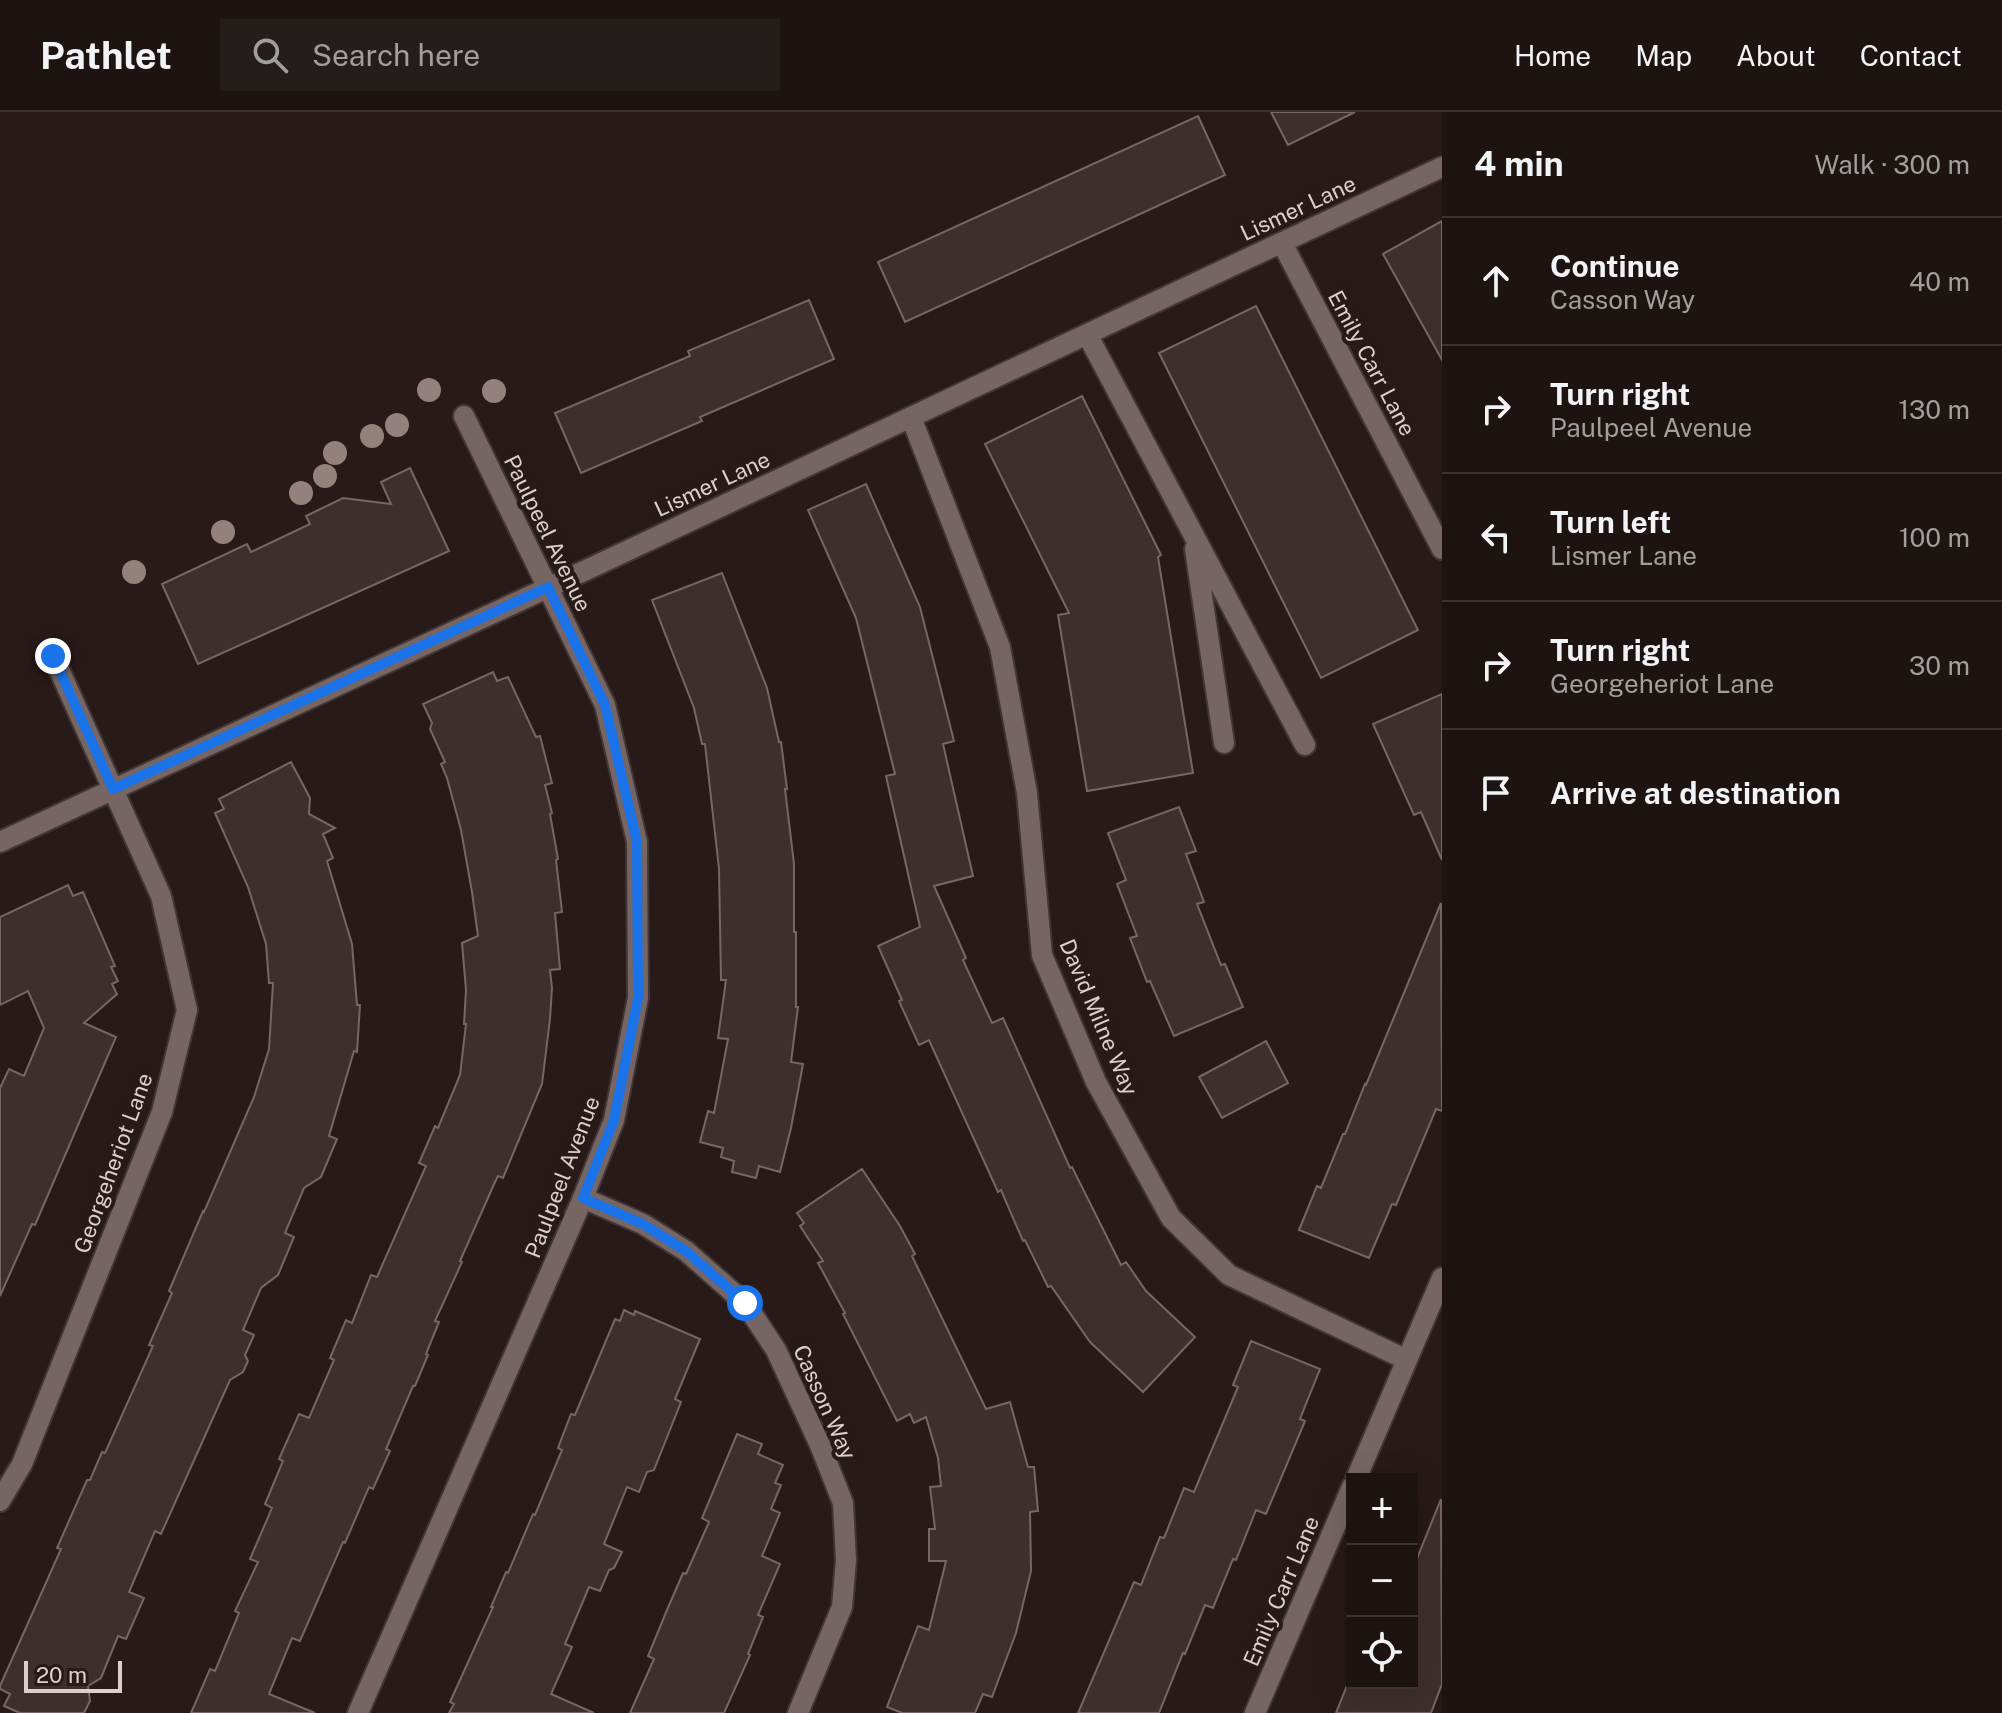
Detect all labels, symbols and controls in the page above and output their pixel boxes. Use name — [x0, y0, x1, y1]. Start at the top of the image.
search box — [220, 19, 780, 91]
text: Pathlet — [40, 33, 172, 78]
icon: search — [248, 33, 292, 77]
text: Search here — [312, 37, 480, 73]
text: Home — [1514, 39, 1591, 72]
text: Map — [1635, 39, 1692, 72]
text: About — [1736, 39, 1816, 72]
text: Contact — [1860, 39, 1962, 72]
text: 4 min — [1474, 144, 1564, 184]
text: Walk · 300 m — [1815, 149, 1970, 180]
street label: Lismer Lane — [1236, 170, 1360, 246]
text: Continue — [1550, 248, 1680, 284]
icon: ahead — [1474, 259, 1518, 303]
text: 40 m — [1909, 266, 1970, 297]
text: Casson Way — [1550, 284, 1695, 315]
street label: Emily Carr Lane — [1323, 286, 1421, 440]
text: Turn right — [1550, 376, 1690, 412]
icon: right — [1474, 387, 1518, 431]
text: 130 m — [1898, 394, 1970, 425]
text: Paulpeel Avenue — [1550, 412, 1752, 443]
street label: Lismer Lane — [650, 446, 774, 522]
street label: Paulpeel Avenue — [499, 450, 597, 616]
text: Turn left — [1550, 504, 1671, 540]
icon: left — [1474, 515, 1518, 559]
text: 100 m — [1899, 522, 1970, 553]
text: Lismer Lane — [1550, 540, 1697, 571]
text: Turn right — [1550, 632, 1690, 668]
route end — [35, 638, 71, 674]
icon: right — [1474, 643, 1518, 687]
text: 30 m — [1909, 650, 1970, 681]
text: Georgeheriot Lane — [1550, 668, 1774, 699]
icon: arrive — [1474, 771, 1518, 815]
text: Arrive at destination — [1550, 775, 1841, 811]
street label: David Milne Way — [1054, 935, 1144, 1099]
street label: Georgeheriot Lane — [68, 1069, 158, 1257]
street label: Paulpeel Avenue — [519, 1093, 605, 1261]
route start — [727, 1285, 763, 1321]
street label: Casson Way — [788, 1341, 862, 1464]
map controls — [1346, 1473, 1418, 1689]
button: + — [1346, 1473, 1418, 1545]
street label: Emily Carr Lane — [1238, 1512, 1324, 1670]
button: − — [1346, 1545, 1418, 1617]
button: locate — [1346, 1617, 1418, 1689]
scale bar — [24, 1657, 122, 1693]
text: 20 m — [36, 1662, 87, 1688]

